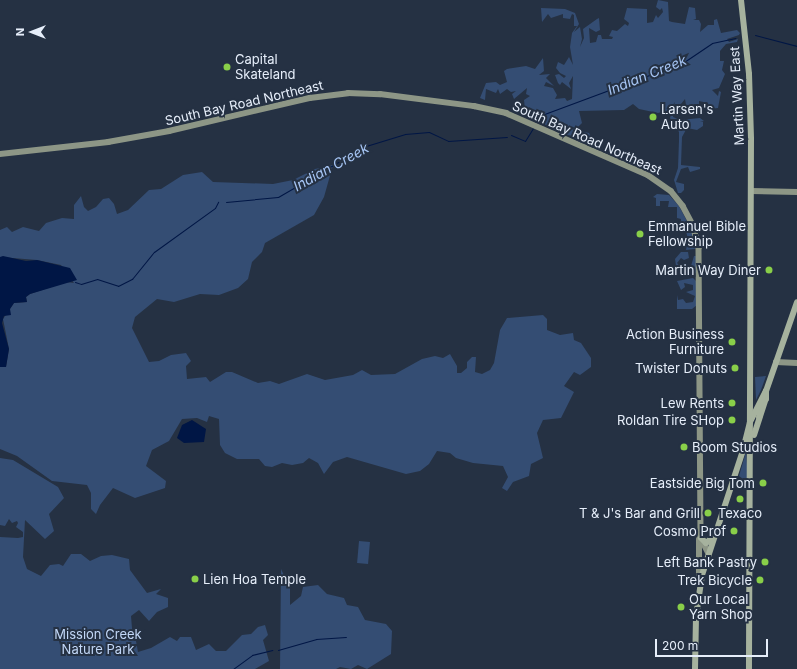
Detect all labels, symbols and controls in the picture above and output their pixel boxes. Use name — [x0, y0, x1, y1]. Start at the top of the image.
north arrow — [12, 12, 52, 52]
text: N — [13, 28, 27, 36]
street label: Martin Way East — [727, 46, 747, 146]
water label: Indian Creek — [605, 51, 689, 99]
place label: Capital Skateland — [235, 52, 296, 83]
marker: Capital Skateland — [222, 62, 232, 72]
street label: South Bay Road Northeast — [163, 77, 325, 129]
street label: South Bay Road Northeast — [510, 98, 664, 178]
place label: Larsen's Auto — [661, 102, 713, 133]
marker: Larsen's Auto — [648, 112, 658, 122]
water label: Indian Creek — [290, 139, 372, 195]
place label: Emmanuel Bible Fellowship — [648, 219, 746, 250]
marker: Emmanuel Bible Fellowship — [635, 229, 645, 239]
place label: Martin Way Diner — [655, 262, 761, 278]
marker: Martin Way Diner — [764, 265, 774, 275]
place label: Action Business Furniture — [626, 327, 724, 358]
marker: Action Business Furniture — [727, 337, 737, 347]
place label: Twister Donuts — [635, 360, 727, 376]
marker: Twister Donuts — [730, 363, 740, 373]
place label: Lew Rents — [661, 395, 724, 411]
marker: Lew Rents — [727, 398, 737, 408]
place label: Roldan Tire SHop — [617, 412, 724, 428]
marker: Roldan Tire SHop — [727, 415, 737, 425]
place label: Boom Studios — [692, 439, 777, 455]
marker: Boom Studios — [679, 442, 689, 452]
place label: Eastside Big Tom — [650, 475, 755, 491]
marker: Eastside Big Tom — [758, 478, 768, 488]
marker: Texaco — [735, 494, 745, 504]
place label: T & J's Bar and Grill — [579, 505, 700, 521]
place label: Texaco — [718, 505, 762, 521]
marker: T & J's Bar and Grill — [703, 508, 713, 518]
place label: Cosmo Prof — [653, 523, 726, 539]
marker: Cosmo Prof — [729, 526, 739, 536]
place label: Left Bank Pastry — [656, 554, 757, 570]
marker: Left Bank Pastry — [760, 557, 770, 567]
place label: Lien Hoa Temple — [203, 571, 306, 587]
place label: Trek Bicycle — [677, 572, 752, 588]
marker: Lien Hoa Temple — [190, 574, 200, 584]
marker: Trek Bicycle — [755, 575, 765, 585]
place label: Our Local Yarn Shop — [689, 592, 752, 623]
marker: Our Local Yarn Shop — [676, 602, 686, 612]
park label: Mission Creek Nature Park — [54, 627, 142, 658]
scale bar — [657, 631, 770, 657]
text: 200 m — [662, 638, 698, 653]

